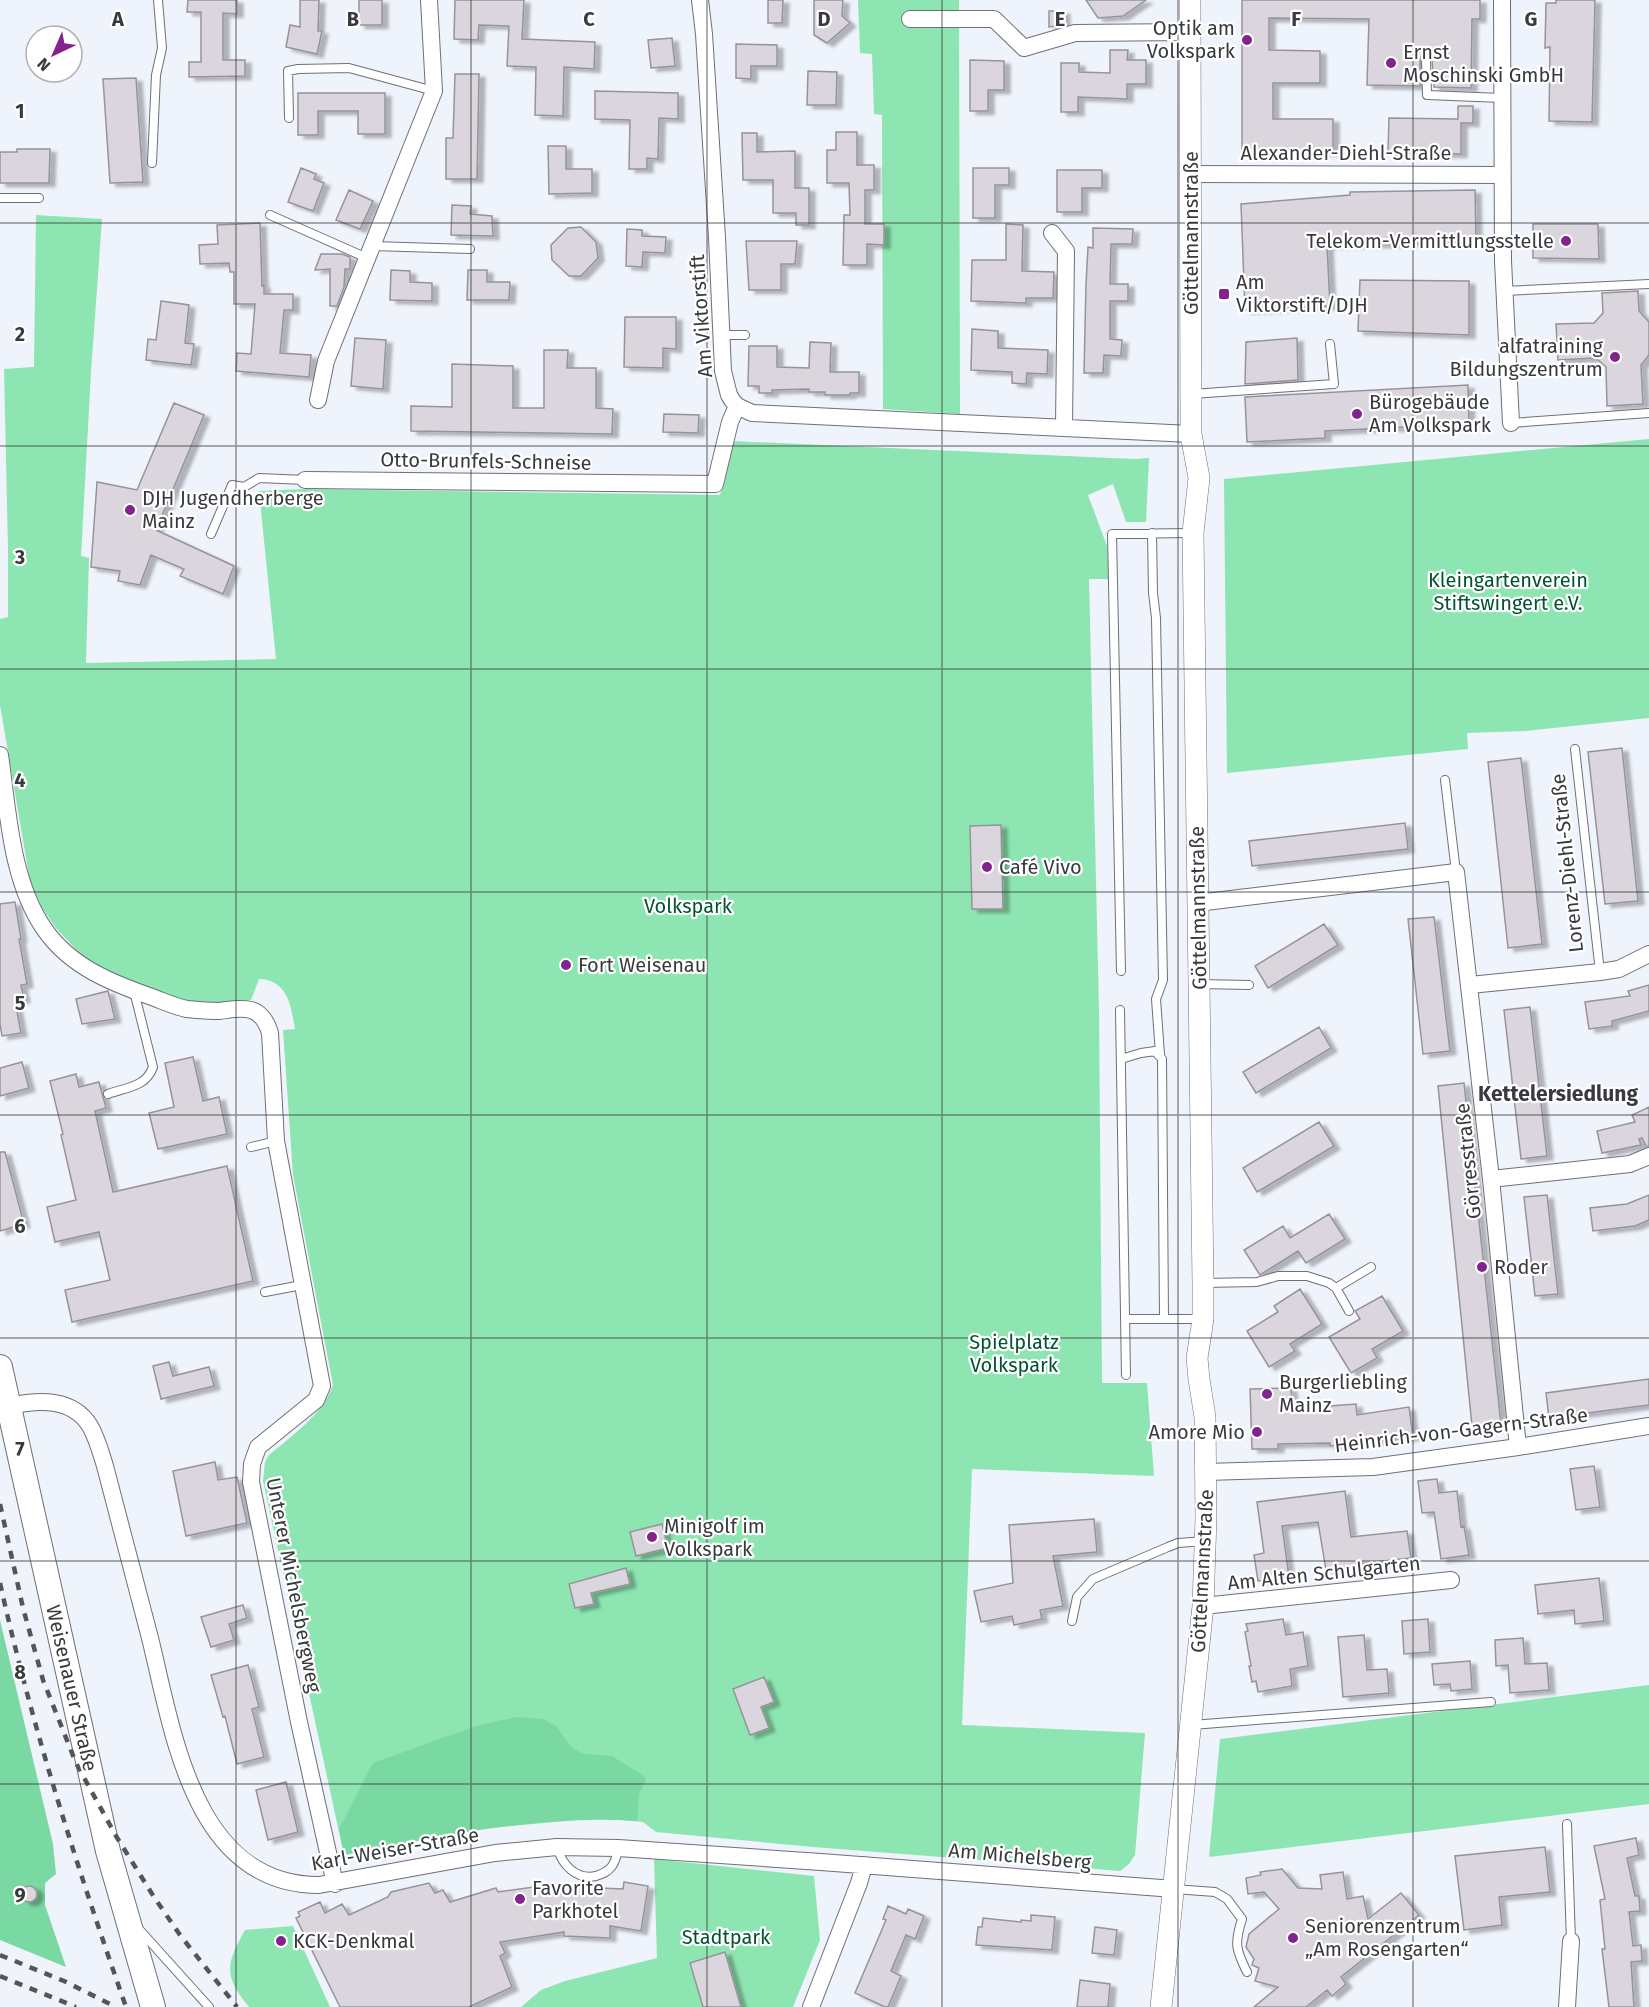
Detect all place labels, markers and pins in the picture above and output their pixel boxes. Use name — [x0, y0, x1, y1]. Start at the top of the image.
place label: Optik am Volkspark — [1147, 16, 1236, 63]
marker: Optik am Volkspark — [1240, 33, 1254, 47]
place label: Ernst Moschinski GmbH — [1403, 40, 1564, 87]
marker: Ernst Moschinski GmbH — [1384, 56, 1398, 70]
place label: Telekom-Vermittlungsstelle — [1306, 229, 1554, 253]
marker: Telekom-Vermittlungsstelle — [1559, 234, 1573, 248]
place label: Am Viktorstift/DJH — [1236, 270, 1368, 317]
marker: Am Viktorstift/DJH — [1217, 287, 1231, 301]
place label: alfatraining Bildungszentrum — [1450, 334, 1604, 381]
marker: alfatraining Bildungszentrum — [1608, 350, 1622, 364]
place label: Bürogebäude Am Volkspark — [1369, 390, 1492, 437]
marker: Bürogebäude Am Volkspark — [1350, 407, 1364, 421]
place label: DJH Jugendherberge Mainz — [142, 486, 324, 533]
marker: DJH Jugendherberge Mainz — [123, 503, 137, 517]
place label: Café Vivo — [999, 855, 1082, 879]
marker: Café Vivo — [980, 860, 994, 874]
place label: Fort Weisenau — [578, 953, 706, 977]
marker: Fort Weisenau — [559, 958, 573, 972]
place label: Roder — [1494, 1255, 1548, 1279]
marker: Roder — [1475, 1260, 1489, 1274]
place label: Burgerliebling Mainz — [1279, 1370, 1407, 1417]
marker: Burgerliebling Mainz — [1260, 1387, 1274, 1401]
place label: Amore Mio — [1149, 1420, 1245, 1444]
marker: Amore Mio — [1250, 1425, 1264, 1439]
place label: Minigolf im Volkspark — [664, 1514, 765, 1561]
marker: Minigolf im Volkspark — [645, 1530, 659, 1544]
place label: Favorite Parkhotel — [532, 1876, 619, 1923]
marker: Favorite Parkhotel — [513, 1892, 527, 1906]
place label: Seniorenzentrum „Am Rosengarten“ — [1305, 1914, 1469, 1961]
place label: KCK-Denkmal — [293, 1929, 414, 1953]
marker: Seniorenzentrum „Am Rosengarten“ — [1286, 1931, 1300, 1945]
marker: KCK-Denkmal — [274, 1934, 288, 1948]

